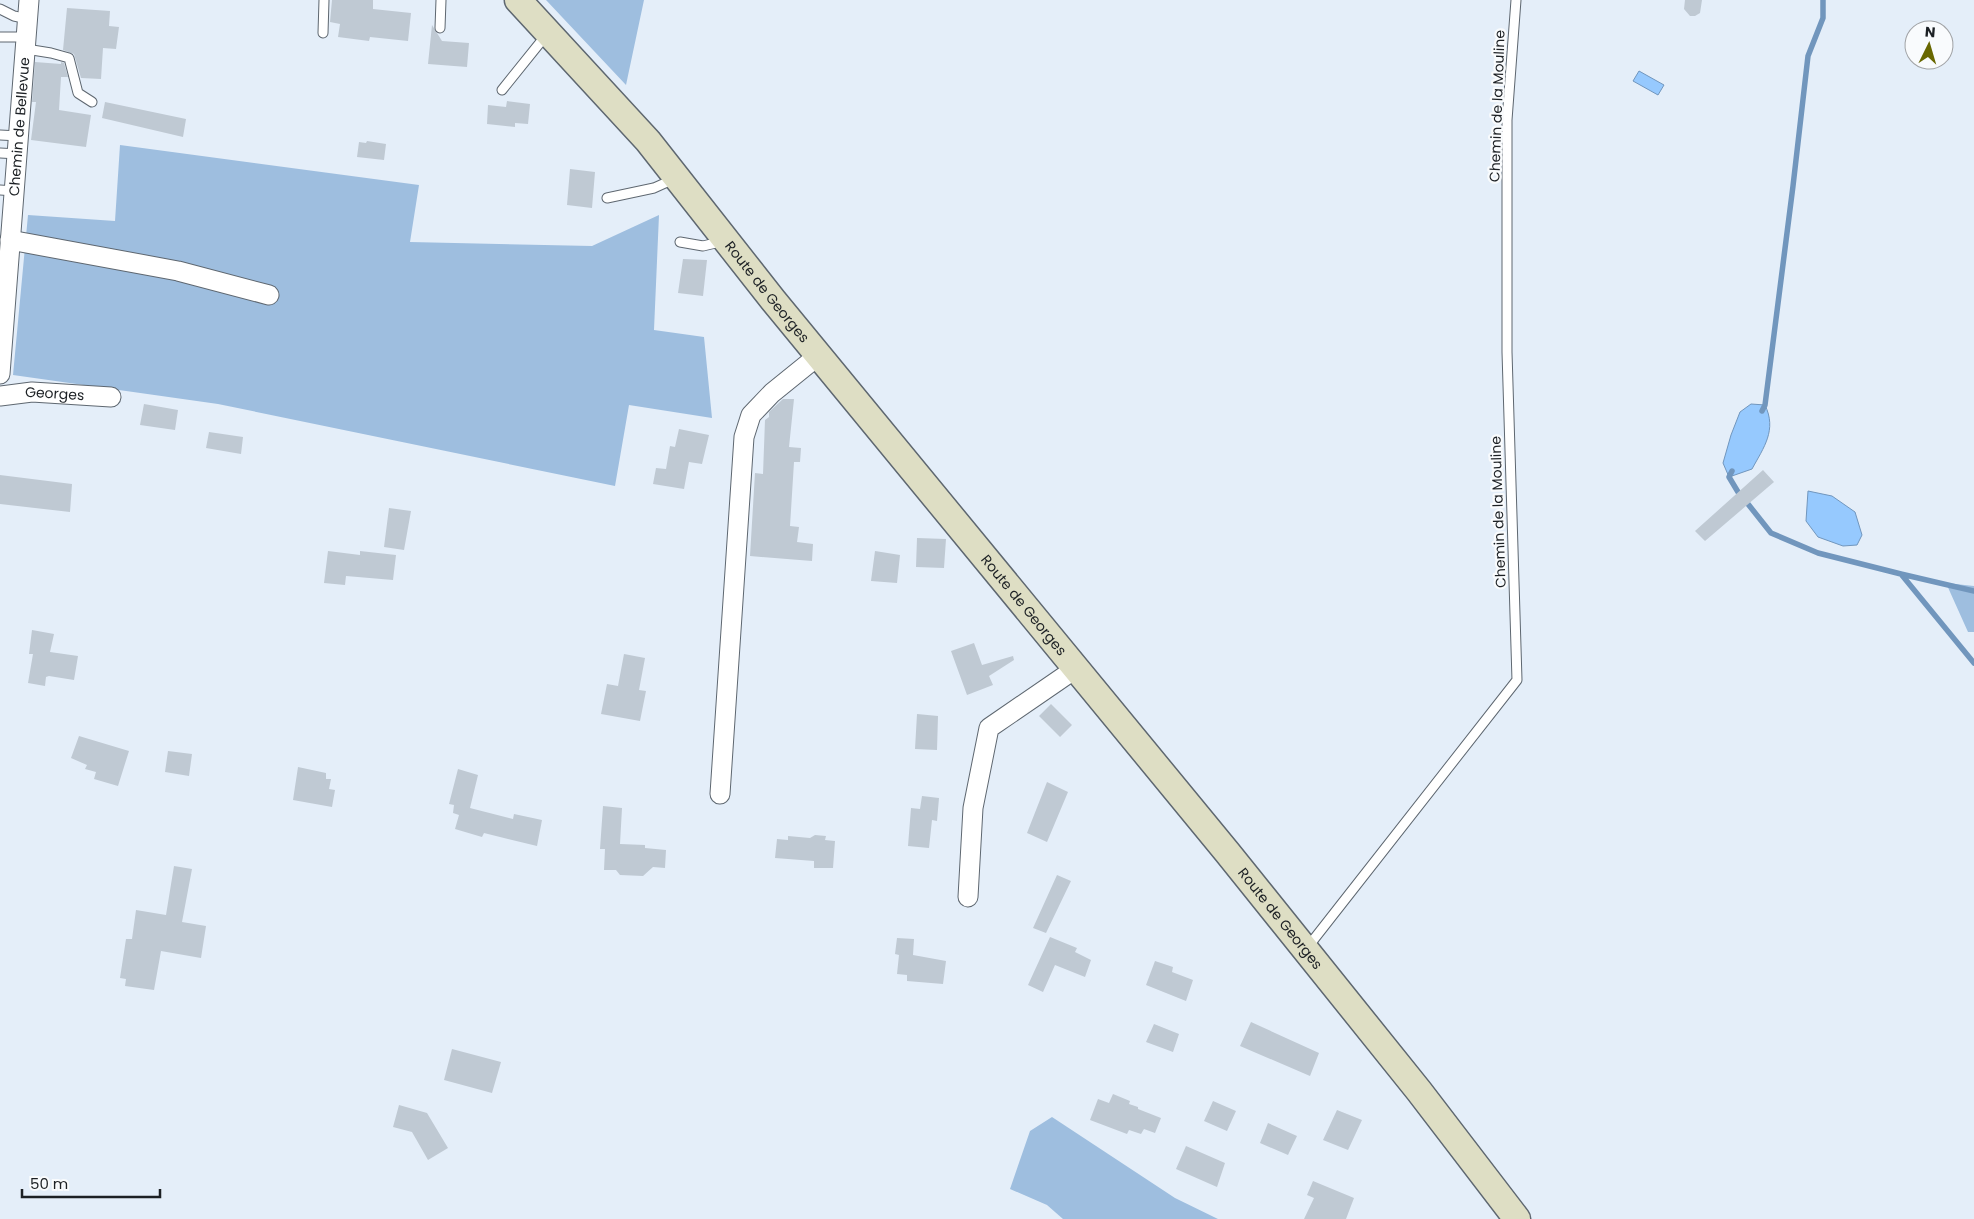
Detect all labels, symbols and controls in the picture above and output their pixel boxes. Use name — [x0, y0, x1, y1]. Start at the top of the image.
north arrow — [1904, 20, 1954, 70]
text: N — [1924, 22, 1936, 42]
street label: Chemin de la Mouline — [1484, 29, 1510, 182]
street label: Chemin de Bellevue — [4, 56, 35, 197]
street label: Route de Georges — [720, 237, 814, 347]
street label: Georges — [24, 382, 85, 405]
street label: Chemin de la Mouline — [1485, 435, 1511, 588]
street label: Route de Georges — [976, 550, 1071, 660]
street label: Route de Georges — [1233, 863, 1327, 974]
scale bar — [22, 1166, 160, 1198]
text: 50 m — [30, 1173, 68, 1194]

